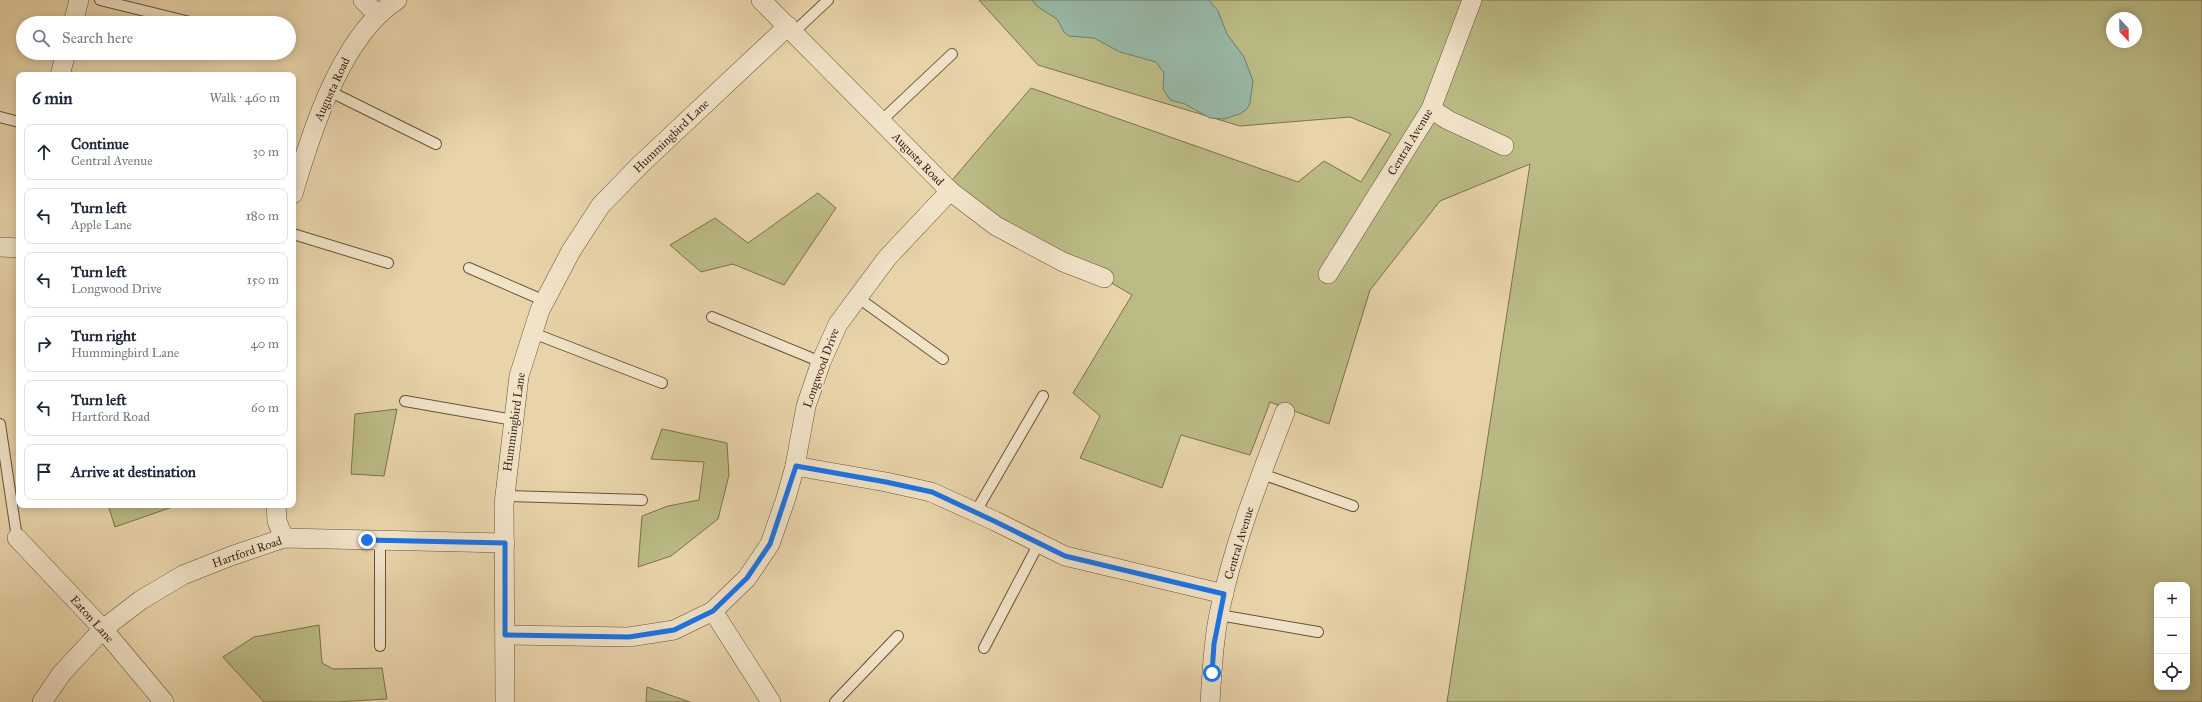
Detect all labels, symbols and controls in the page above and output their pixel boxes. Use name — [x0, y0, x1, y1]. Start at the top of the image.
north arrow — [2106, 12, 2142, 48]
search box — [16, 16, 296, 60]
icon: search — [30, 27, 52, 49]
text: Search here — [62, 29, 133, 47]
street label: Augusta Road — [311, 55, 354, 124]
text: 6 min — [32, 88, 73, 109]
text: Walk · 460 m — [210, 90, 280, 106]
street label: Hummingbird Lane — [630, 96, 712, 176]
street label: Central Avenue — [1385, 106, 1435, 178]
street label: Augusta Road — [888, 129, 947, 189]
text: Continue — [71, 135, 129, 153]
icon: ahead — [33, 141, 55, 163]
text: 30 m — [253, 144, 279, 160]
text: Central Avenue — [71, 153, 153, 169]
text: Turn left — [71, 199, 127, 217]
icon: left — [33, 205, 55, 227]
text: 180 m — [246, 208, 279, 224]
text: Apple Lane — [71, 217, 132, 233]
text: Turn left — [71, 263, 127, 281]
icon: left — [33, 269, 55, 291]
text: 150 m — [247, 272, 279, 288]
text: Longwood Drive — [71, 281, 162, 297]
street label: Longwood Drive — [800, 326, 843, 410]
text: Turn right — [71, 327, 136, 345]
icon: right — [33, 333, 55, 355]
text: 40 m — [250, 336, 279, 352]
text: Hummingbird Lane — [71, 345, 179, 361]
street label: Hummingbird Lane — [500, 372, 529, 473]
text: Turn left — [71, 391, 127, 409]
icon: left — [33, 397, 55, 419]
text: 60 m — [251, 400, 279, 416]
text: Hartford Road — [71, 409, 150, 425]
icon: arrive — [33, 461, 55, 483]
text: Arrive at destination — [71, 463, 196, 481]
street label: Central Avenue — [1221, 505, 1257, 581]
route end — [358, 531, 376, 549]
street label: Hartford Road — [210, 534, 284, 570]
map controls — [2154, 582, 2190, 690]
button: + — [2154, 582, 2190, 618]
street label: Eaton Lane — [67, 593, 117, 645]
button: − — [2154, 618, 2190, 654]
button: locate — [2154, 654, 2190, 690]
route start — [1203, 664, 1221, 682]

